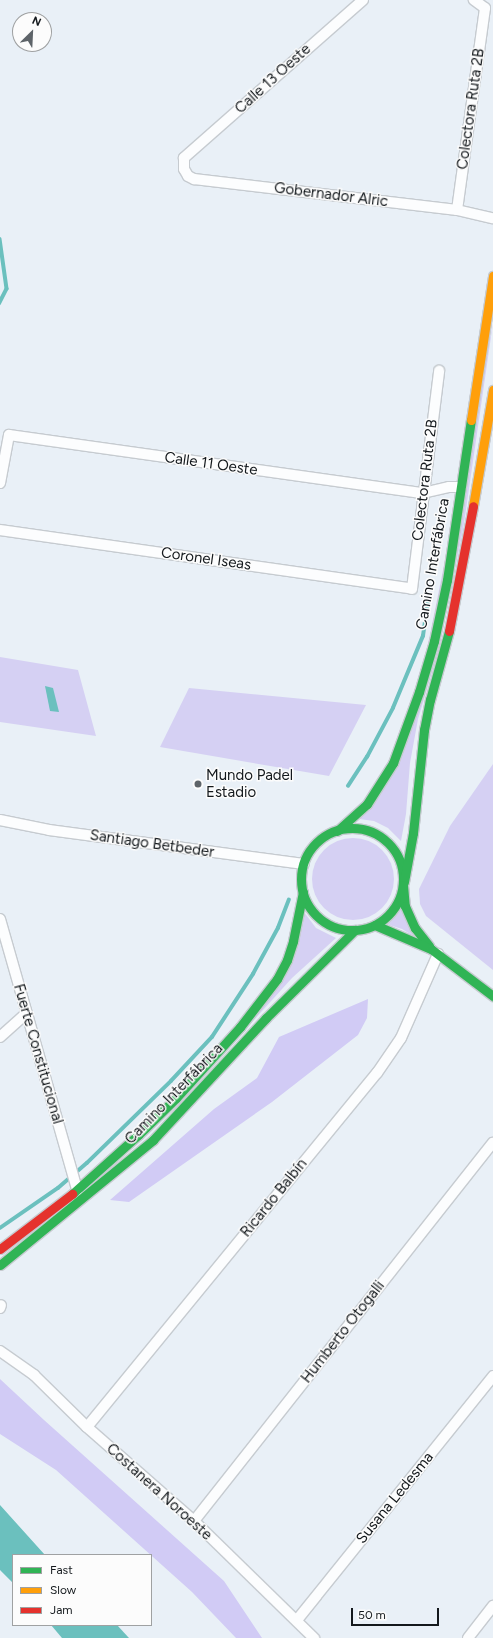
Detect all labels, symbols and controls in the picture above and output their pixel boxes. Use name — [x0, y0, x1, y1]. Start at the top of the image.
north arrow — [12, 12, 52, 52]
text: N — [30, 14, 43, 29]
street label: Calle 13 Oeste — [231, 40, 315, 118]
street label: Colectora Ruta 2B — [454, 47, 488, 171]
street label: Gobernador Alric — [273, 179, 389, 211]
street label: Colectora Ruta 2B — [409, 418, 441, 542]
street label: Calle 11 Oeste — [163, 449, 259, 479]
street label: Camino Interfábrica — [413, 497, 453, 631]
street label: Coronel Iseas — [160, 544, 252, 574]
place label: Mundo Padel Estadio — [206, 766, 293, 801]
marker: Mundo Padel Estadio — [193, 779, 203, 789]
street label: Santiago Betbeder — [89, 826, 215, 862]
street label: Fuerte Constitucional — [9, 982, 67, 1126]
street label: Camino Interfábrica — [121, 1040, 227, 1148]
street label: Ricardo Balbín — [237, 1155, 311, 1241]
street label: Humberto Otogalli — [297, 1277, 389, 1387]
street label: Costanera Noroeste — [102, 1440, 216, 1544]
street label: Susana Ledesma — [353, 1449, 437, 1547]
legend — [12, 1554, 152, 1626]
text: Fast — [50, 1563, 73, 1577]
text: Slow — [50, 1583, 76, 1597]
scale bar — [353, 1600, 441, 1626]
text: Jam — [50, 1603, 73, 1617]
text: 50 m — [358, 1608, 386, 1622]

